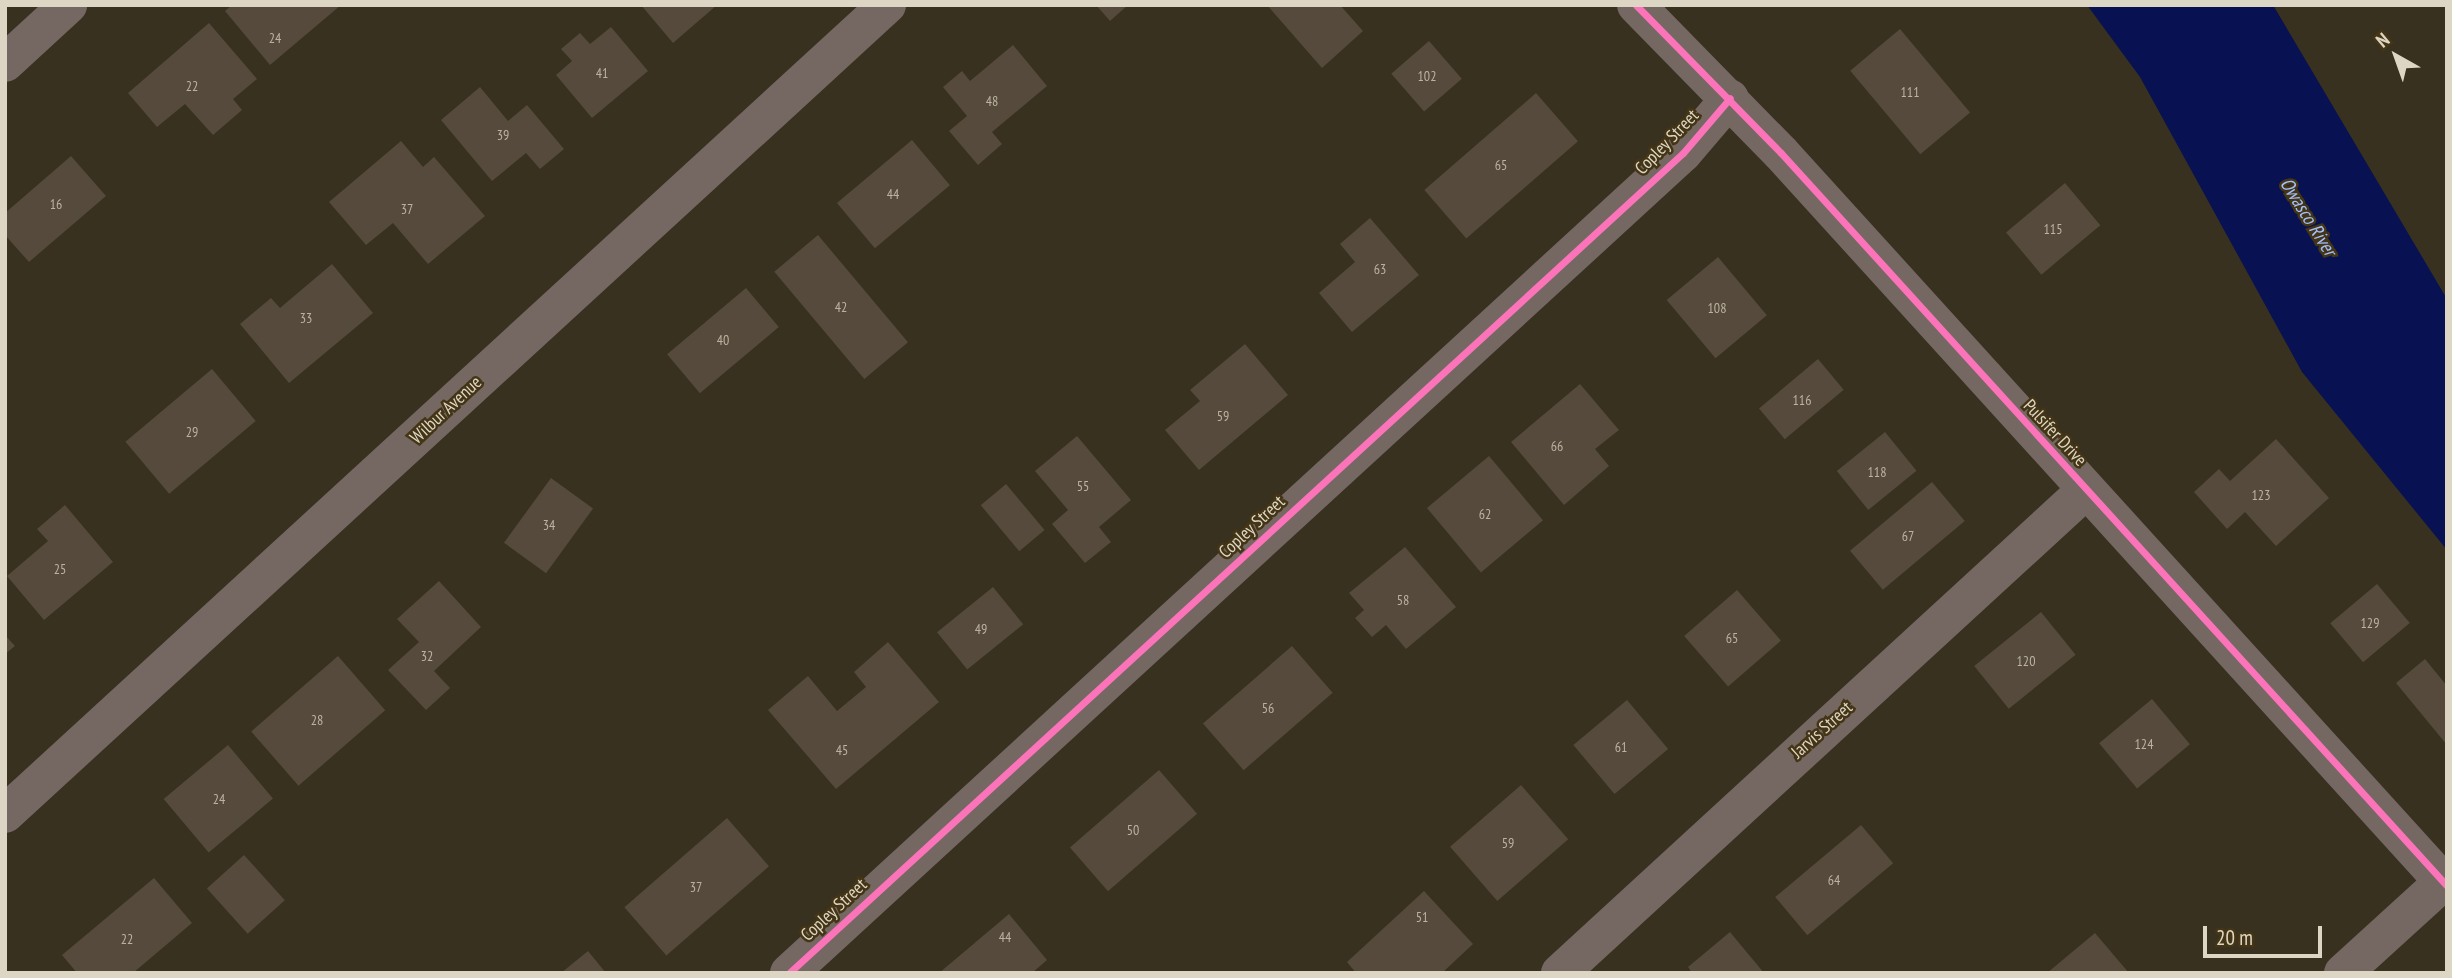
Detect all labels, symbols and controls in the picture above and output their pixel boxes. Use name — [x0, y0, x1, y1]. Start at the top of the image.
north arrow — [2361, 21, 2431, 91]
text: N — [2371, 27, 2394, 52]
house number: 24 — [269, 30, 281, 46]
house number: 41 — [596, 65, 608, 81]
house number: 102 — [1418, 68, 1436, 84]
house number: 22 — [186, 78, 198, 94]
house number: 111 — [1901, 84, 1919, 100]
house number: 48 — [986, 93, 998, 109]
street label: Copley Street — [1631, 105, 1703, 179]
house number: 39 — [497, 127, 509, 143]
house number: 65 — [1495, 157, 1507, 173]
water label: Owasco River — [2275, 174, 2341, 260]
house number: 44 — [887, 186, 899, 202]
house number: 16 — [50, 196, 62, 212]
house number: 37 — [401, 201, 413, 217]
house number: 115 — [2044, 221, 2062, 237]
house number: 63 — [1374, 261, 1386, 277]
house number: 42 — [835, 299, 847, 315]
house number: 108 — [1708, 300, 1726, 316]
house number: 33 — [300, 310, 312, 326]
house number: 40 — [717, 332, 729, 348]
street label: Wilbur Avenue — [406, 371, 486, 449]
house number: 116 — [1793, 392, 1811, 408]
street label: Pulsifer Drive — [2019, 395, 2091, 471]
house number: 59 — [1217, 408, 1229, 424]
house number: 29 — [186, 424, 198, 440]
house number: 66 — [1551, 438, 1563, 454]
house number: 118 — [1868, 464, 1886, 480]
house number: 55 — [1077, 478, 1089, 494]
house number: 123 — [2252, 487, 2270, 503]
street label: Copley Street — [1214, 491, 1290, 563]
house number: 62 — [1479, 506, 1491, 522]
house number: 34 — [543, 517, 555, 533]
house number: 67 — [1902, 528, 1914, 544]
house number: 25 — [54, 561, 66, 577]
house number: 58 — [1397, 592, 1409, 608]
house number: 129 — [2361, 615, 2379, 631]
house number: 49 — [975, 621, 987, 637]
house number: 65 — [1726, 630, 1738, 646]
house number: 32 — [421, 648, 433, 664]
house number: 120 — [2017, 653, 2035, 669]
street label: Jarvis Street — [1787, 697, 1857, 763]
house number: 56 — [1262, 700, 1274, 716]
house number: 28 — [311, 712, 323, 728]
house number: 124 — [2135, 736, 2153, 752]
house number: 61 — [1615, 739, 1627, 755]
house number: 45 — [836, 742, 848, 758]
house number: 24 — [213, 791, 225, 807]
house number: 50 — [1127, 822, 1139, 838]
house number: 59 — [1502, 835, 1514, 851]
house number: 64 — [1828, 872, 1840, 888]
street label: Copley Street — [796, 874, 872, 946]
house number: 37 — [690, 879, 702, 895]
house number: 51 — [1416, 909, 1428, 925]
scale bar — [2207, 912, 2326, 956]
text: 20 m — [2216, 924, 2253, 951]
house number: 44 — [999, 929, 1011, 945]
house number: 22 — [121, 931, 133, 947]

